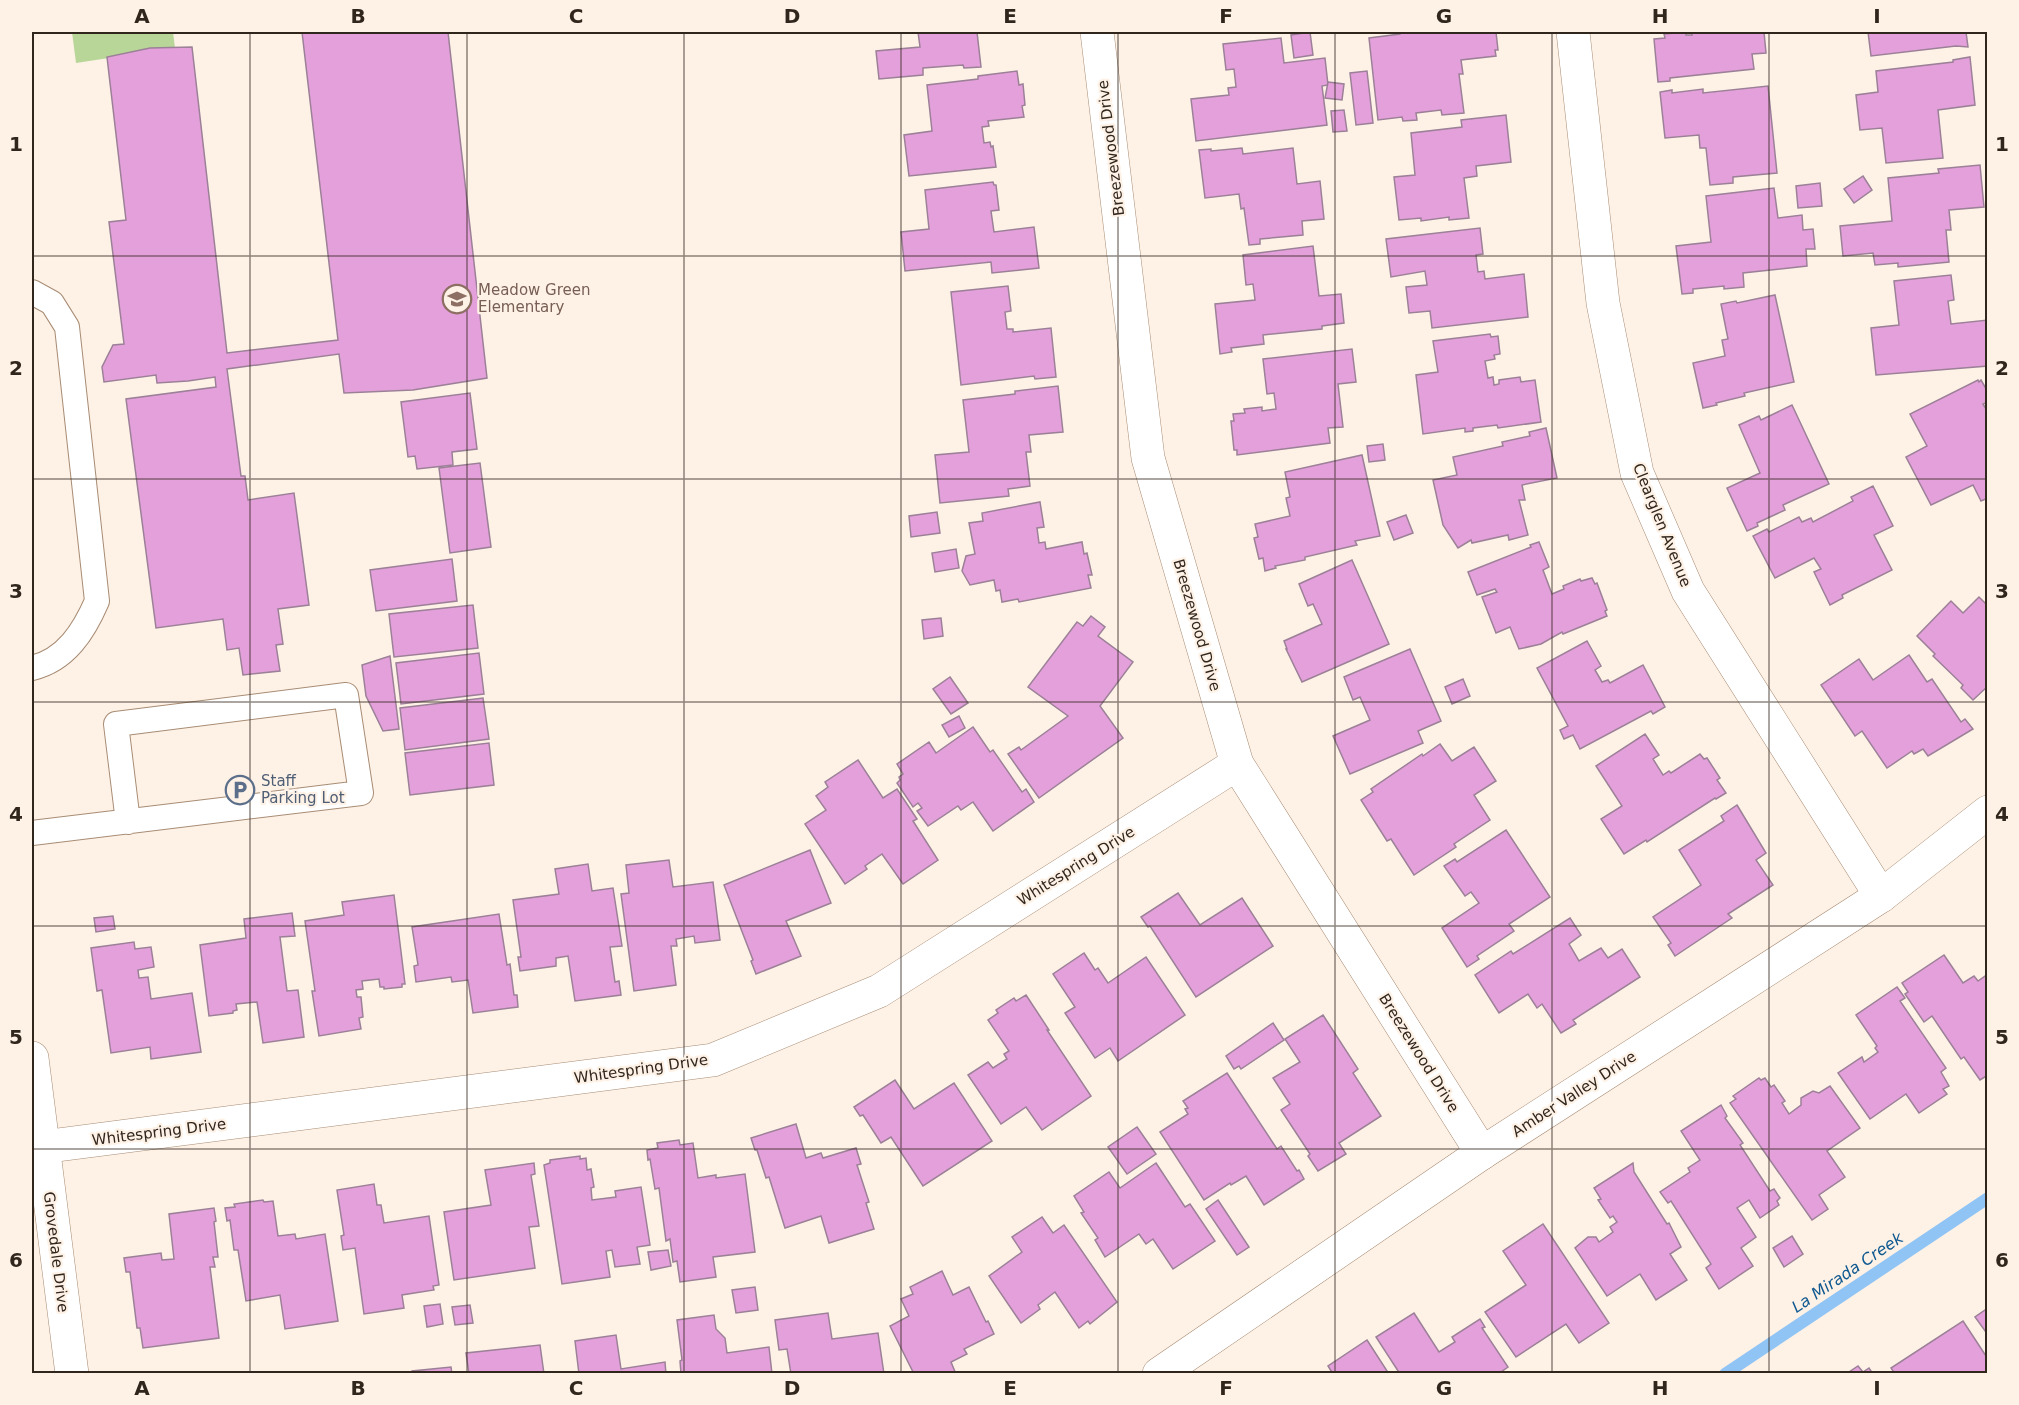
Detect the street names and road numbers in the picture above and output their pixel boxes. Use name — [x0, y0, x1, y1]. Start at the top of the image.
street label: Breezewood Drive — [1094, 79, 1128, 217]
street label: Clearglen Avenue — [1629, 460, 1695, 590]
street label: Breezewood Drive — [1170, 557, 1224, 693]
street label: Whitespring Drive — [1014, 823, 1138, 909]
street label: Breezewood Drive — [1375, 990, 1463, 1116]
street label: Amber Valley Drive — [1509, 1047, 1639, 1141]
street label: Whitespring Drive — [573, 1051, 709, 1087]
street label: Whitespring Drive — [91, 1115, 227, 1149]
street label: Grovedale Drive — [40, 1191, 72, 1313]

